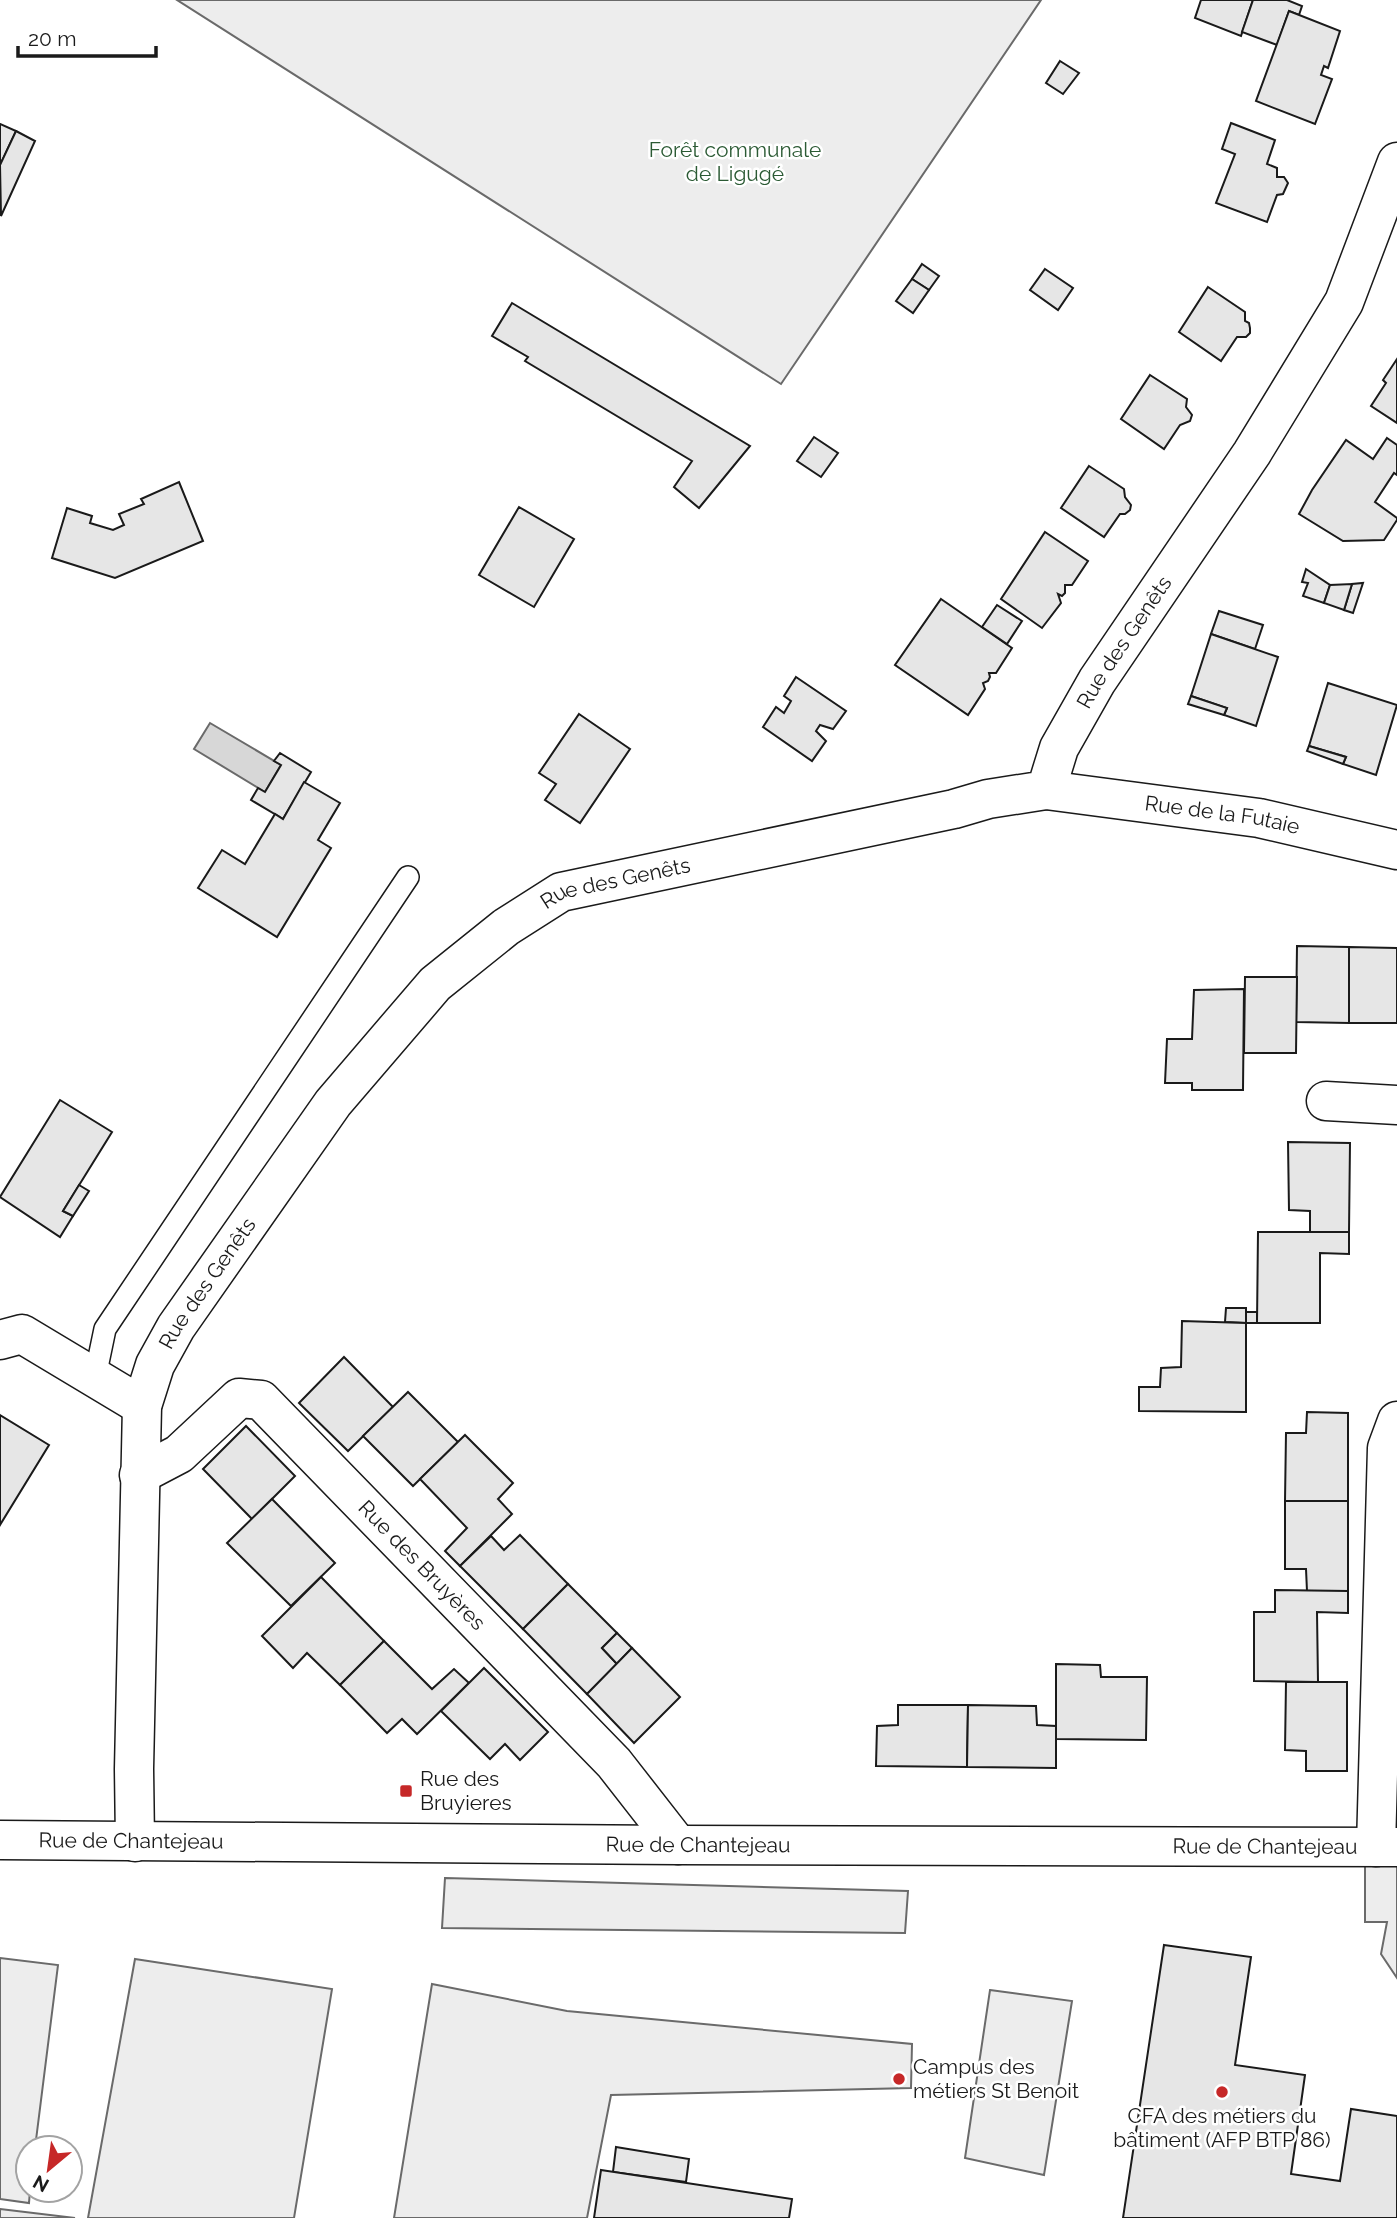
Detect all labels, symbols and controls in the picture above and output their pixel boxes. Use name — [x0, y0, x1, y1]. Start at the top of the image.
scale bar — [18, 14, 156, 58]
text: 20 m — [28, 26, 76, 51]
park label: Forêt communale de Ligugé — [649, 137, 821, 186]
street label: Rue des Genêts — [1071, 571, 1177, 713]
street label: Rue de la Futaie — [1143, 790, 1302, 839]
street label: Rue des Genêts — [536, 852, 692, 914]
street label: Rue des Genêts — [153, 1213, 261, 1353]
street label: Rue des Bruyères — [353, 1495, 491, 1635]
place label: Rue des Bruyieres — [420, 1766, 512, 1815]
marker: Rue des Bruyieres — [398, 1783, 414, 1799]
street label: Rue de Chantejeau — [38, 1827, 224, 1854]
street label: Rue de Chantejeau — [605, 1831, 790, 1857]
street label: Rue de Chantejeau — [1172, 1833, 1357, 1859]
place label: Campus des métiers St Benoit — [913, 2054, 1079, 2103]
marker: Campus des métiers St Benoit — [891, 2071, 907, 2087]
marker: CFA des métiers du bâtiment (AFP BTP 86) — [1214, 2084, 1230, 2100]
place label: CFA des métiers du bâtiment (AFP BTP 86) — [1113, 2103, 1331, 2152]
north arrow — [14, 2134, 84, 2204]
text: N — [29, 2171, 52, 2197]

